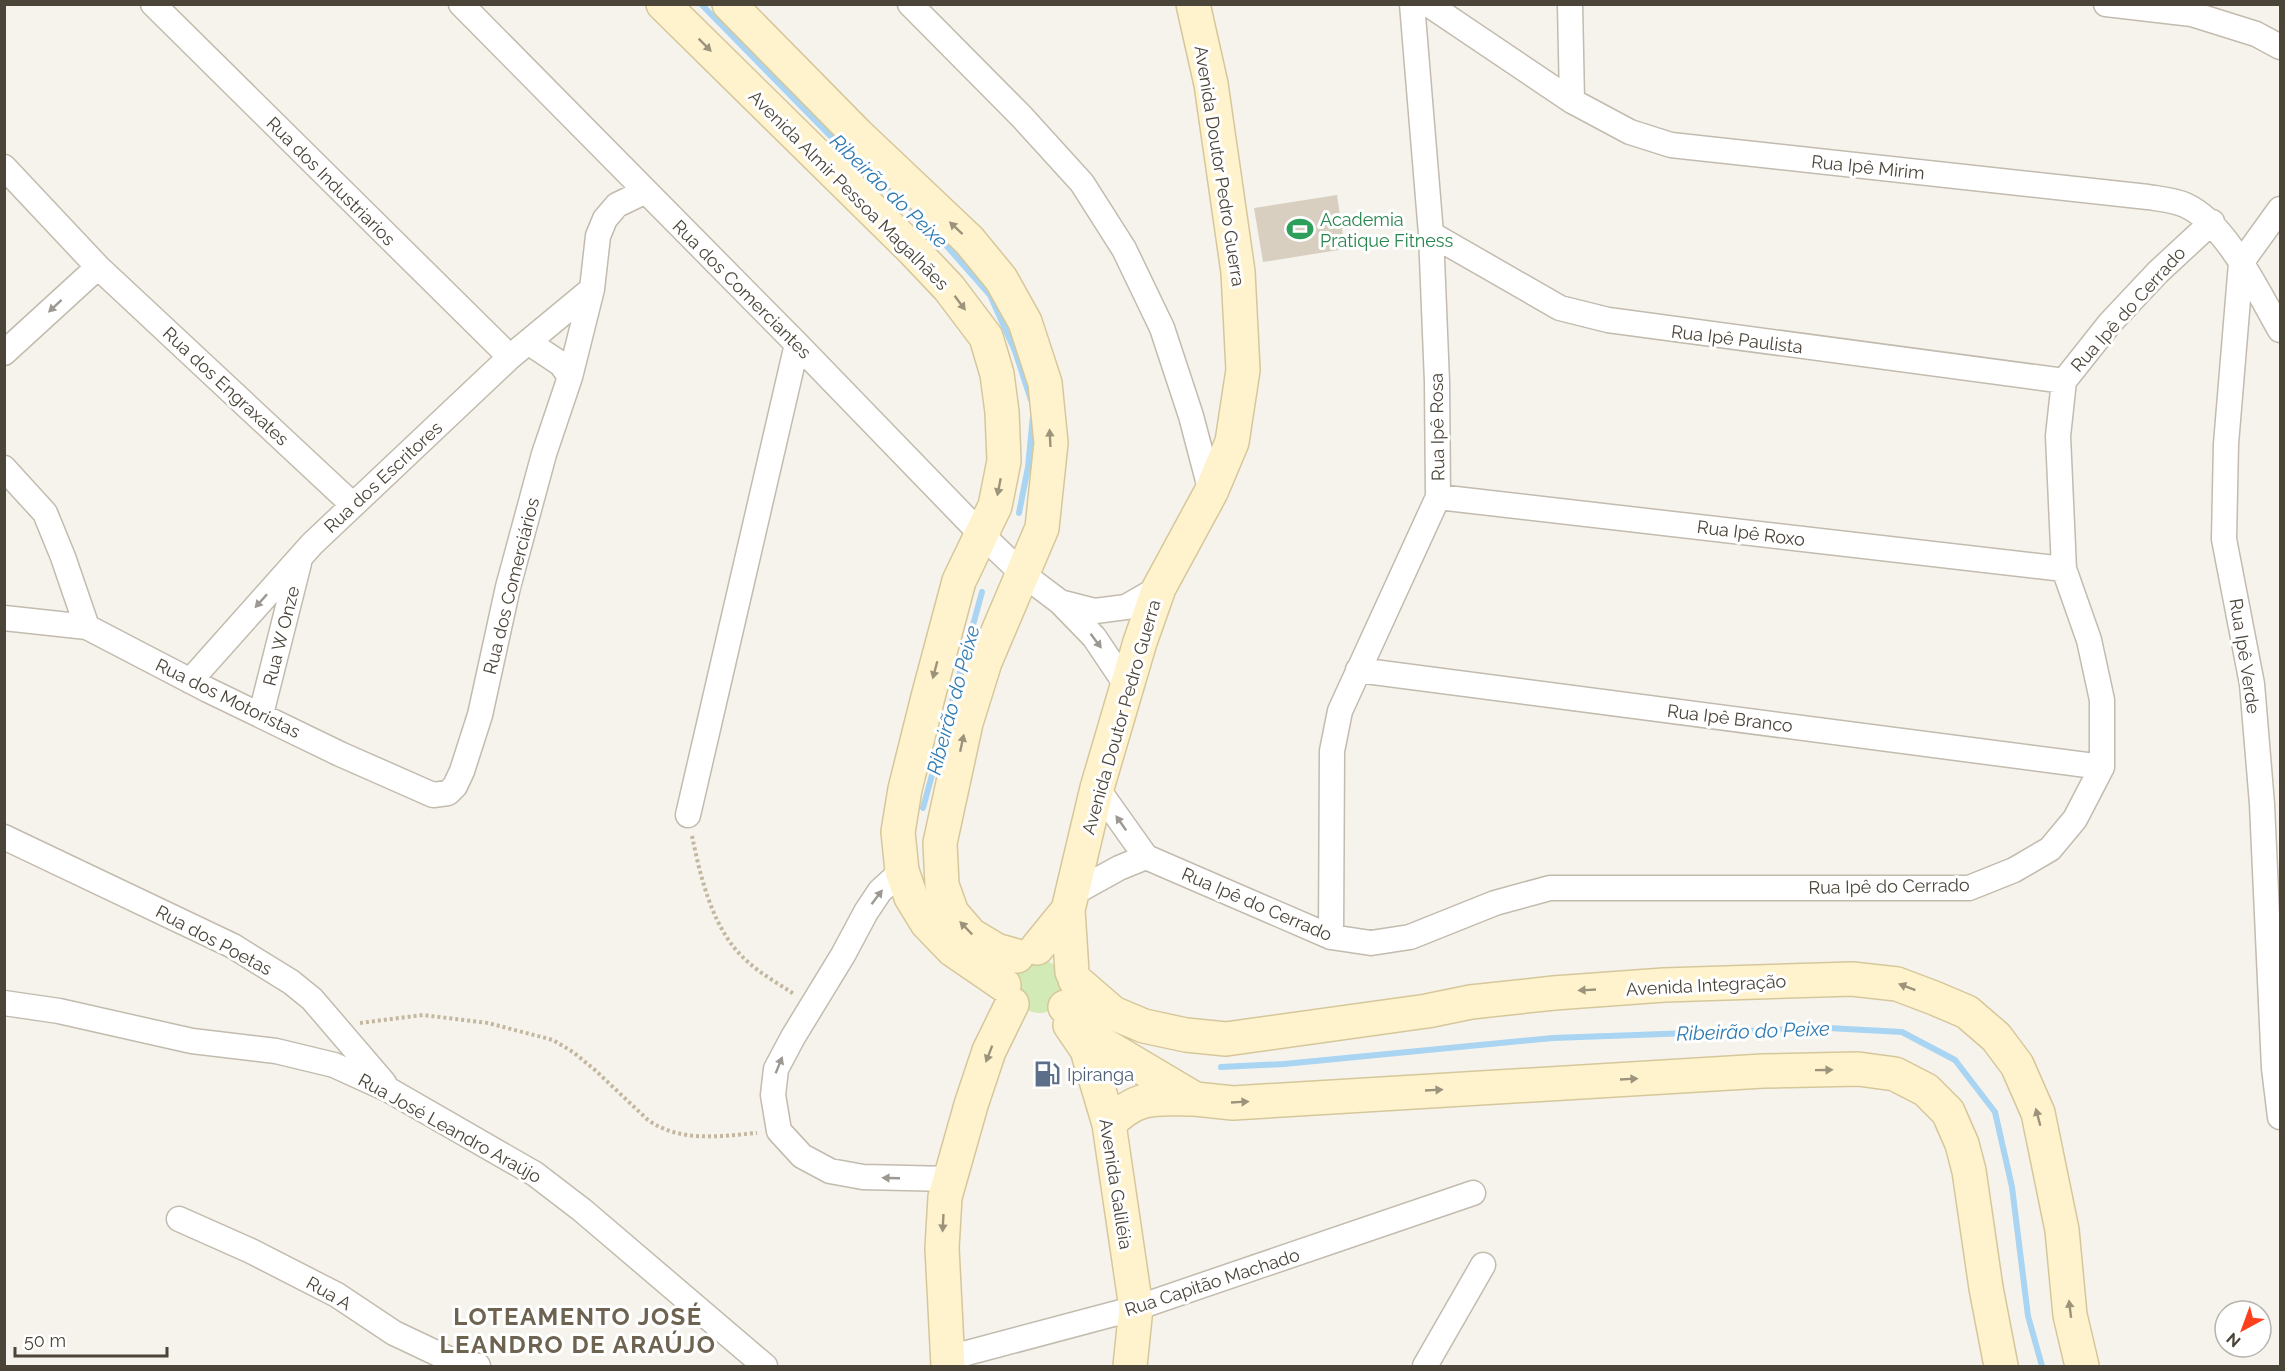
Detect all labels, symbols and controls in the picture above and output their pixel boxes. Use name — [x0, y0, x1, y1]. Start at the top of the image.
one-way arrow — [697, 38, 711, 52]
street label: Avenida Doutor Pedro Guerra — [1191, 44, 1249, 288]
street label: Avenida Almir Pessoa Magalhães — [745, 86, 953, 294]
street label: Rua dos Industriarios — [262, 112, 400, 250]
water label: Ribeirão do Peixe — [825, 129, 953, 253]
street label: Rua Ipê Mirim — [1810, 151, 1926, 183]
place label: Academia Pratique Fitness — [1320, 209, 1453, 251]
sports icon: Academia Pratique Fitness — [1285, 214, 1315, 244]
street label: Rua dos Comerciantes — [668, 215, 816, 363]
one-way arrow — [949, 221, 963, 235]
street label: Rua Ipê do Cerrado — [2066, 242, 2190, 376]
one-way arrow — [954, 295, 966, 311]
one-way arrow — [48, 299, 63, 312]
street label: Rua Ipê Paulista — [1670, 321, 1804, 357]
street label: Rua dos Engraxates — [159, 322, 293, 450]
street label: Rua Ipê Rosa — [1426, 373, 1448, 481]
street label: Rua dos Escritores — [320, 417, 447, 537]
one-way arrow — [1045, 428, 1054, 447]
one-way arrow — [994, 478, 1003, 497]
street label: Rua dos Comerciários — [479, 495, 543, 677]
street label: Rua Ipê Roxo — [1696, 516, 1806, 550]
street label: Rua W Onze — [258, 584, 304, 688]
one-way arrow — [255, 593, 268, 608]
street label: Avenida Doutor Pedro Guerra — [1077, 597, 1165, 837]
street label: Rua Ipê Verde — [2226, 597, 2265, 715]
water label: Ribeirão do Peixe — [922, 622, 985, 777]
one-way arrow — [1090, 634, 1102, 649]
street label: Rua dos Motoristas — [152, 654, 304, 742]
one-way arrow — [930, 661, 939, 679]
street label: Rua Ipê Branco — [1666, 700, 1794, 736]
one-way arrow — [957, 734, 967, 753]
one-way arrow — [1115, 815, 1127, 831]
street label: Rua Ipê do Cerrado — [1179, 863, 1336, 945]
street label: Rua Ipê do Cerrado — [1808, 874, 1970, 898]
one-way arrow — [870, 889, 882, 904]
street label: Rua dos Poetas — [152, 901, 276, 980]
one-way arrow — [960, 922, 974, 936]
street label: Avenida Integração — [1625, 970, 1787, 1000]
one-way arrow — [1898, 982, 1916, 992]
one-way arrow — [1578, 986, 1597, 995]
water label: Ribeirão do Peixe — [1676, 1016, 1830, 1046]
one-way arrow — [983, 1045, 993, 1063]
one-way arrow — [775, 1056, 784, 1074]
fuel station icon: Ipiranga — [1032, 1059, 1062, 1089]
place label: Ipiranga — [1067, 1064, 1134, 1085]
one-way arrow — [1814, 1065, 1833, 1075]
street label: Rua José Leandro Araújo — [355, 1069, 545, 1187]
one-way arrow — [1619, 1074, 1638, 1083]
one-way arrow — [1425, 1085, 1444, 1095]
one-way arrow — [1230, 1098, 1249, 1107]
one-way arrow — [2033, 1108, 2042, 1126]
street label: Avenida Galiléia — [1095, 1117, 1137, 1251]
one-way arrow — [882, 1173, 901, 1182]
one-way arrow — [939, 1213, 948, 1232]
street label: Rua Capitão Machado — [1122, 1244, 1302, 1320]
street label: Rua A — [303, 1272, 355, 1314]
north arrow — [2213, 1299, 2273, 1359]
one-way arrow — [2065, 1300, 2075, 1319]
district label: LOTEAMENTO JOSÉ LEANDRO DE ARAÚJO — [440, 1302, 716, 1359]
scale bar — [15, 1320, 166, 1358]
text: N — [2223, 1329, 2244, 1351]
text: 50 m — [24, 1330, 66, 1351]

